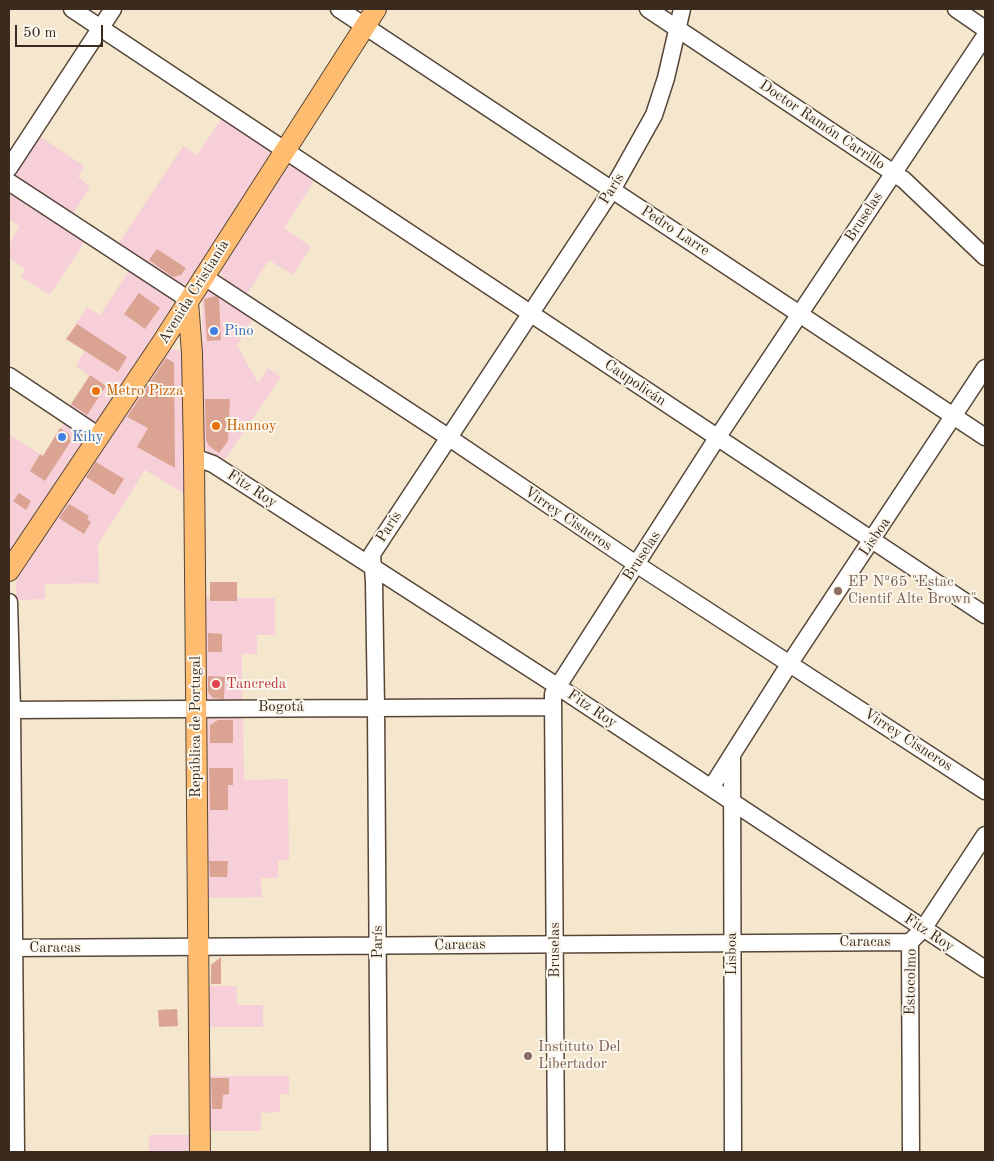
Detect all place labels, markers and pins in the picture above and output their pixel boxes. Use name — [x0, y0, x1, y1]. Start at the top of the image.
place label: Pino — [224, 322, 254, 340]
marker: Pino — [208, 325, 220, 337]
place label: Metro Pizza — [106, 382, 183, 400]
marker: Metro Pizza — [90, 385, 102, 397]
place label: Hannoy — [226, 417, 277, 435]
marker: Hannoy — [210, 420, 222, 432]
place label: Kihy — [72, 428, 103, 446]
marker: Kihy — [56, 431, 68, 443]
place label: EP Nº65 "Estac Cientif Alte Brown" — [848, 573, 977, 608]
marker: EP Nº65 "Estac Cientif Alte Brown" — [832, 585, 844, 597]
place label: Tancreda — [226, 675, 286, 693]
marker: Tancreda — [210, 678, 222, 690]
place label: Instituto Del Libertador — [538, 1038, 621, 1073]
marker: Instituto Del Libertador — [522, 1050, 534, 1062]

